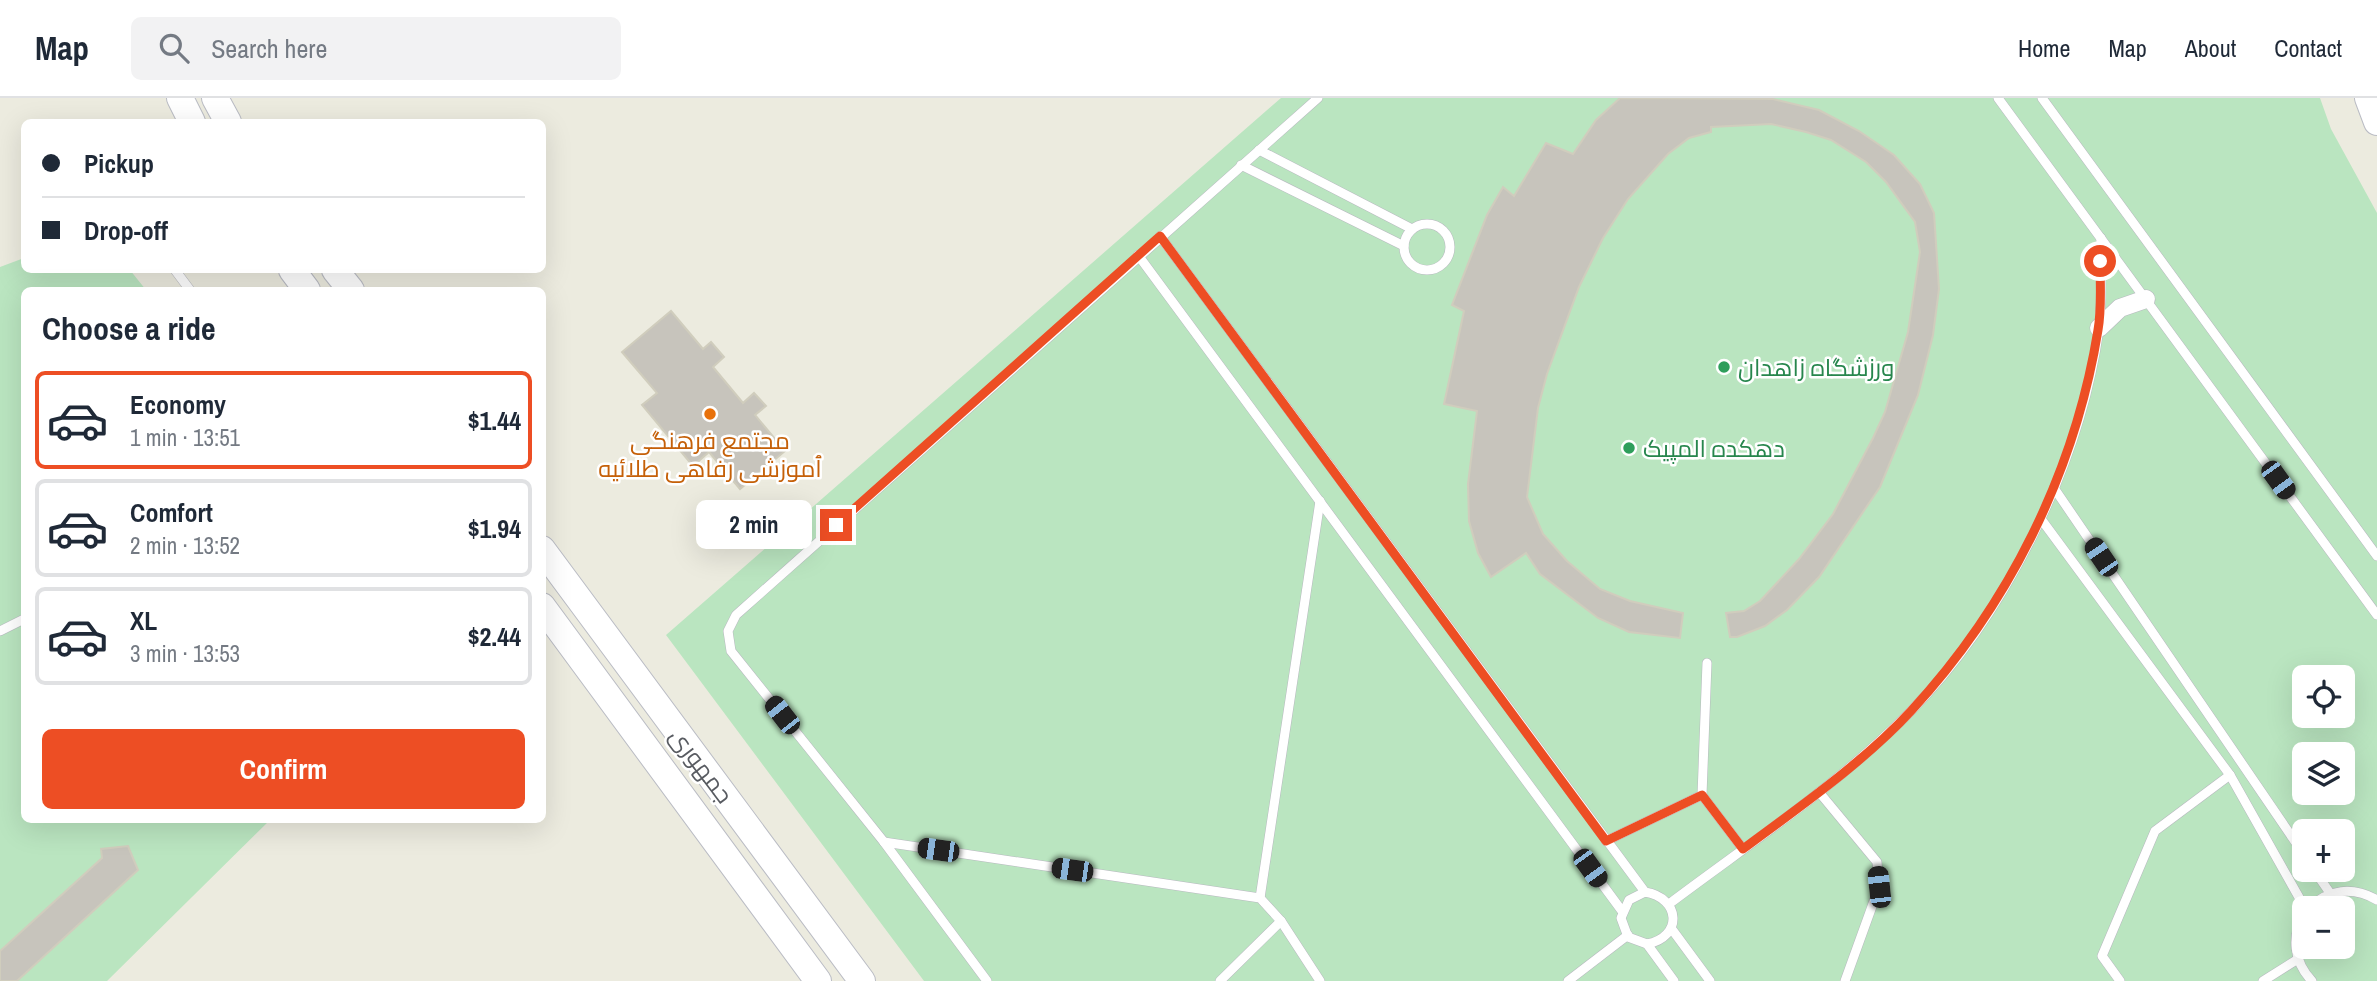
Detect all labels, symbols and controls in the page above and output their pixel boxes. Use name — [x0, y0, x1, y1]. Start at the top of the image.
search box — [131, 17, 621, 80]
text: Map — [35, 26, 89, 70]
icon: search — [155, 29, 193, 67]
text: Search here — [211, 31, 327, 66]
text: Home — [2018, 32, 2070, 64]
text: Map — [2108, 32, 2147, 64]
text: About — [2185, 32, 2236, 64]
text: Contact — [2274, 32, 2342, 64]
text: Pickup — [84, 146, 154, 181]
text: Drop-off — [84, 213, 168, 248]
route start — [2084, 245, 2116, 277]
text: Choose a ride — [42, 307, 216, 350]
place label: ورزشگاه زاهدان — [1738, 351, 1894, 383]
marker: ورزشگاه زاهدان — [1716, 359, 1732, 375]
text: Economy — [130, 387, 226, 422]
icon: car — [46, 389, 109, 452]
text: $1.44 — [468, 403, 521, 438]
marker: مجتمع فرهنگی ٱموزشی رفاهی طلائیه — [702, 406, 718, 422]
text: 1 min · 13:51 — [130, 422, 240, 453]
place label: مجتمع فرهنگی ٱموزشی رفاهی طلائیه — [598, 424, 822, 484]
place label: دهکده المپیک — [1643, 432, 1785, 464]
marker: دهکده المپیک — [1621, 440, 1637, 456]
car — [2258, 457, 2299, 503]
text: Comfort — [130, 495, 213, 530]
icon: car — [46, 497, 109, 560]
callout: 2 min — [696, 500, 812, 550]
text: 2 min — [729, 509, 779, 540]
route end — [820, 509, 852, 541]
text: $1.94 — [468, 511, 521, 546]
text: 2 min · 13:52 — [130, 530, 240, 561]
car — [2081, 534, 2122, 580]
text: XL — [130, 603, 157, 638]
icon: car — [46, 605, 109, 668]
text: $2.44 — [468, 619, 521, 654]
text: 3 min · 13:53 — [130, 638, 240, 669]
map controls — [2292, 665, 2355, 959]
button: locate — [2292, 665, 2355, 728]
car — [761, 692, 804, 738]
street label: جمهوری — [663, 721, 741, 809]
button: Confirm — [42, 729, 525, 809]
button: layers — [2292, 742, 2355, 805]
button: + — [2292, 819, 2355, 882]
car — [916, 837, 961, 863]
car — [1570, 845, 1611, 891]
car — [1050, 857, 1095, 883]
car — [1867, 865, 1892, 909]
button: − — [2292, 896, 2355, 959]

